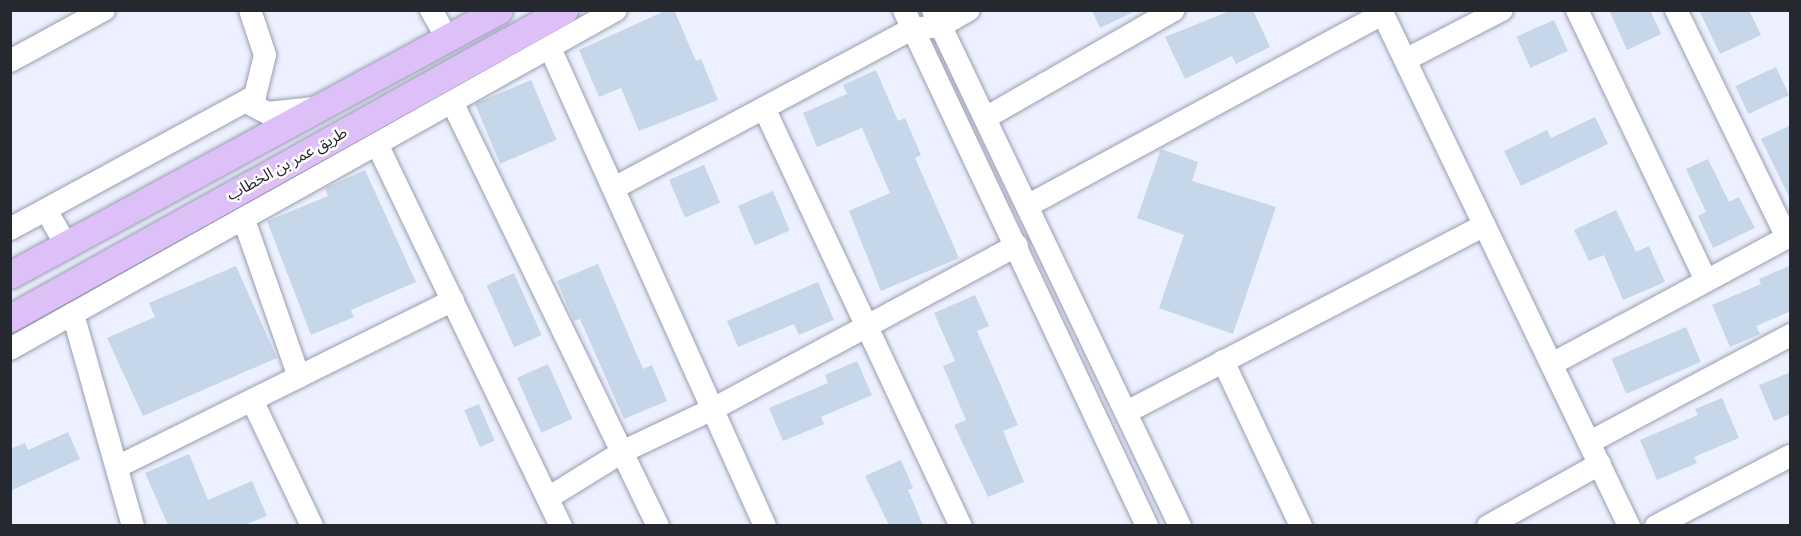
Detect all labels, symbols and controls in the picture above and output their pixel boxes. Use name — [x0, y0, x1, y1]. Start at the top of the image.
street label: طريق عمر بن الخطاب — [223, 123, 351, 205]

